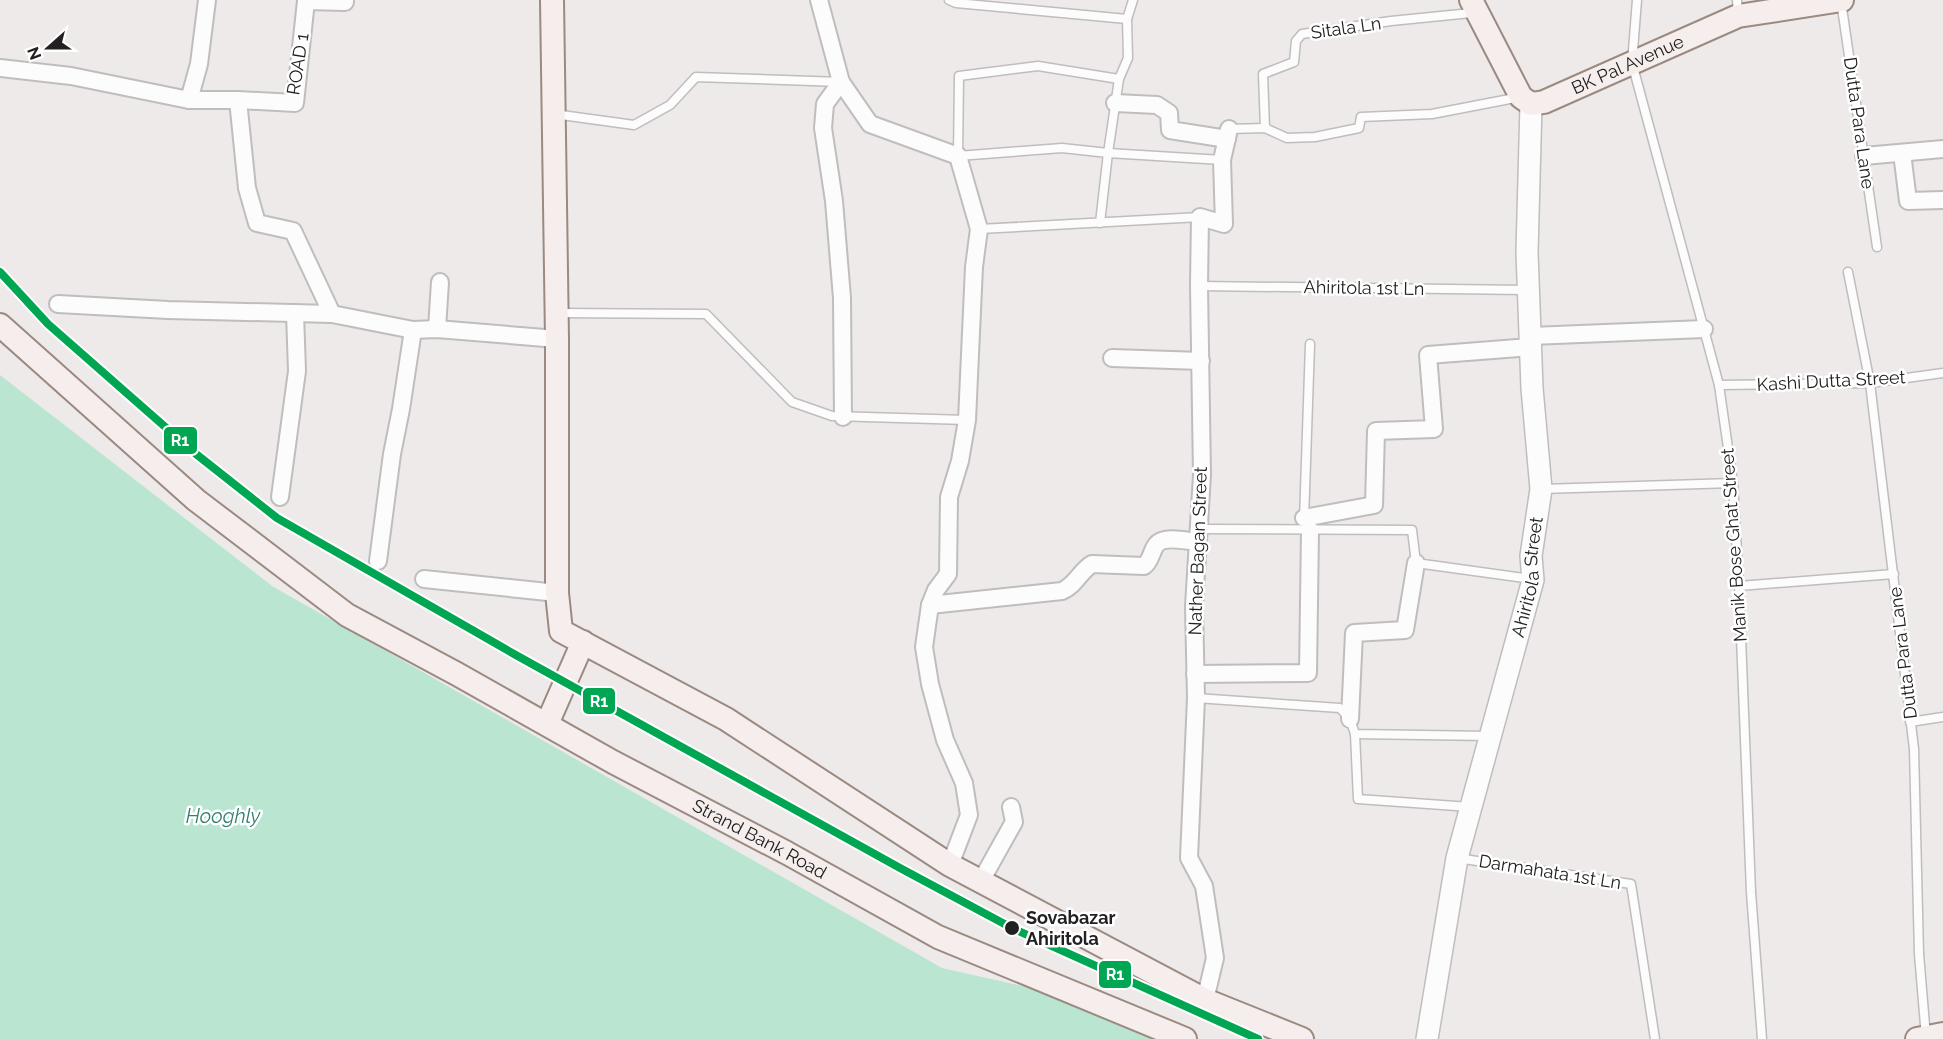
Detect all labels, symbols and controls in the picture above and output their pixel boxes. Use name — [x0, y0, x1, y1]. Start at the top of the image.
street label: Sitala Ln — [1309, 12, 1383, 43]
north arrow — [18, 18, 78, 78]
street label: BK Pal Avenue — [1568, 30, 1687, 98]
street label: ROAD 1 — [282, 31, 313, 96]
text: N — [23, 44, 46, 62]
street label: Dutta Para Lane — [1840, 56, 1879, 191]
street label: Ahiritola 1st Ln — [1303, 276, 1425, 299]
street label: Kashi Dutta Street — [1756, 366, 1906, 395]
line badge: R1 — [163, 426, 198, 455]
text: R1 — [171, 431, 189, 450]
street label: Manik Bose Ghat Street — [1716, 447, 1751, 643]
street label: Nather Bagan Street — [1184, 466, 1211, 636]
street label: Ahiritola Street — [1507, 515, 1547, 640]
street label: Dutta Para Lane — [1884, 585, 1921, 720]
line badge: R1 — [582, 687, 616, 715]
text: R1 — [590, 692, 608, 711]
street label: Strand Bank Road — [689, 794, 830, 883]
water label: Hooghly — [186, 804, 262, 828]
street label: Darmahata 1st Ln — [1477, 850, 1623, 893]
place label: Sovabazar Ahiritola — [1026, 907, 1116, 949]
marker: Sovabazar Ahiritola — [1003, 919, 1021, 937]
line badge: R1 — [1098, 960, 1132, 989]
text: R1 — [1106, 965, 1124, 984]

